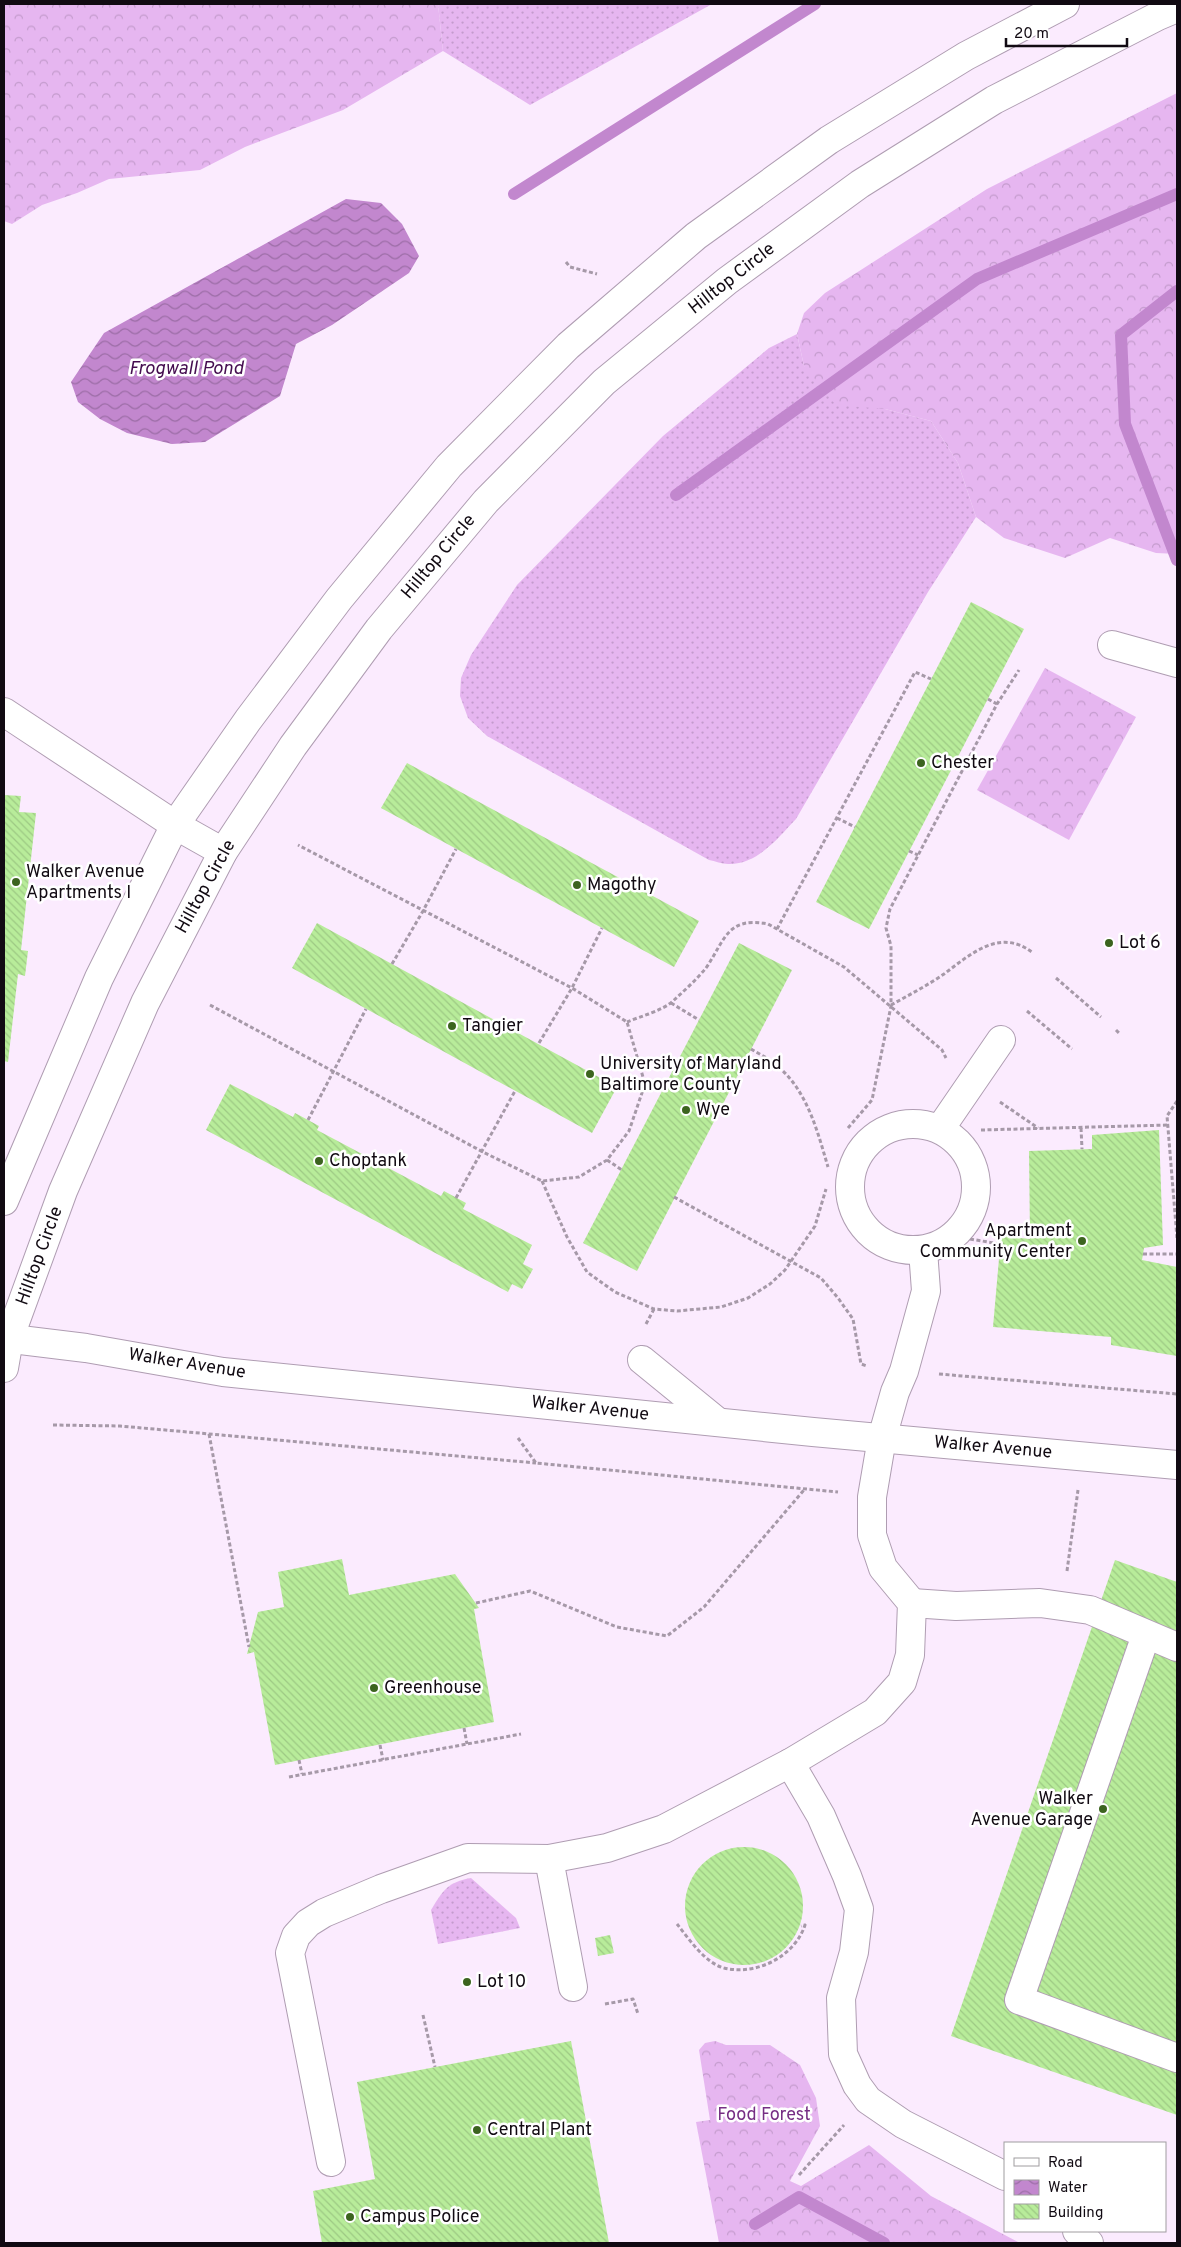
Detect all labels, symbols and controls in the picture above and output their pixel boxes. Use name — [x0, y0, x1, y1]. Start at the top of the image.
scale bar — [1006, 15, 1127, 47]
text: 20 m — [1014, 25, 1049, 44]
street label: Hilltop Circle — [684, 238, 780, 320]
water label: Frogwall Pond — [129, 357, 245, 381]
street label: Hilltop Circle — [397, 510, 481, 604]
place label: Chester — [931, 752, 994, 775]
marker: Chester — [915, 757, 927, 769]
street label: Hilltop Circle — [171, 836, 241, 938]
place label: Walker Avenue Apartments I — [26, 861, 144, 905]
place label: Magothy — [587, 874, 657, 897]
marker: Walker Avenue Apartments I — [10, 876, 22, 888]
marker: Magothy — [571, 879, 583, 891]
place label: Lot 6 — [1119, 932, 1161, 955]
marker: Lot 6 — [1103, 937, 1115, 949]
place label: Tangier — [462, 1015, 523, 1038]
marker: Tangier — [446, 1020, 458, 1032]
place label: University of Maryland Baltimore County — [600, 1053, 782, 1097]
marker: University of Maryland Baltimore County — [584, 1068, 596, 1080]
place label: Wye — [696, 1099, 730, 1122]
marker: Wye — [680, 1104, 692, 1116]
place label: Choptank — [329, 1150, 407, 1173]
marker: Choptank — [313, 1155, 325, 1167]
street label: Hilltop Circle — [11, 1203, 69, 1309]
place label: Apartment Community Center — [919, 1220, 1072, 1264]
marker: Apartment Community Center — [1076, 1235, 1088, 1247]
street label: Walker Avenue — [127, 1343, 247, 1385]
street label: Walker Avenue — [530, 1391, 650, 1427]
street label: Walker Avenue — [933, 1431, 1053, 1465]
place label: Greenhouse — [384, 1677, 481, 1700]
marker: Greenhouse — [368, 1682, 380, 1694]
place label: Walker Avenue Garage — [970, 1788, 1093, 1832]
marker: Walker Avenue Garage — [1097, 1803, 1109, 1815]
place label: Lot 10 — [477, 1971, 526, 1994]
marker: Lot 10 — [461, 1976, 473, 1988]
park label: Food Forest — [717, 2104, 811, 2127]
place label: Central Plant — [487, 2119, 592, 2142]
marker: Central Plant — [471, 2124, 483, 2136]
legend — [1004, 2142, 1166, 2232]
text: Road — [1048, 2154, 1083, 2173]
text: Water — [1048, 2179, 1088, 2198]
text: Building — [1048, 2204, 1103, 2223]
place label: Campus Police — [360, 2206, 479, 2229]
marker: Campus Police — [344, 2211, 356, 2223]

